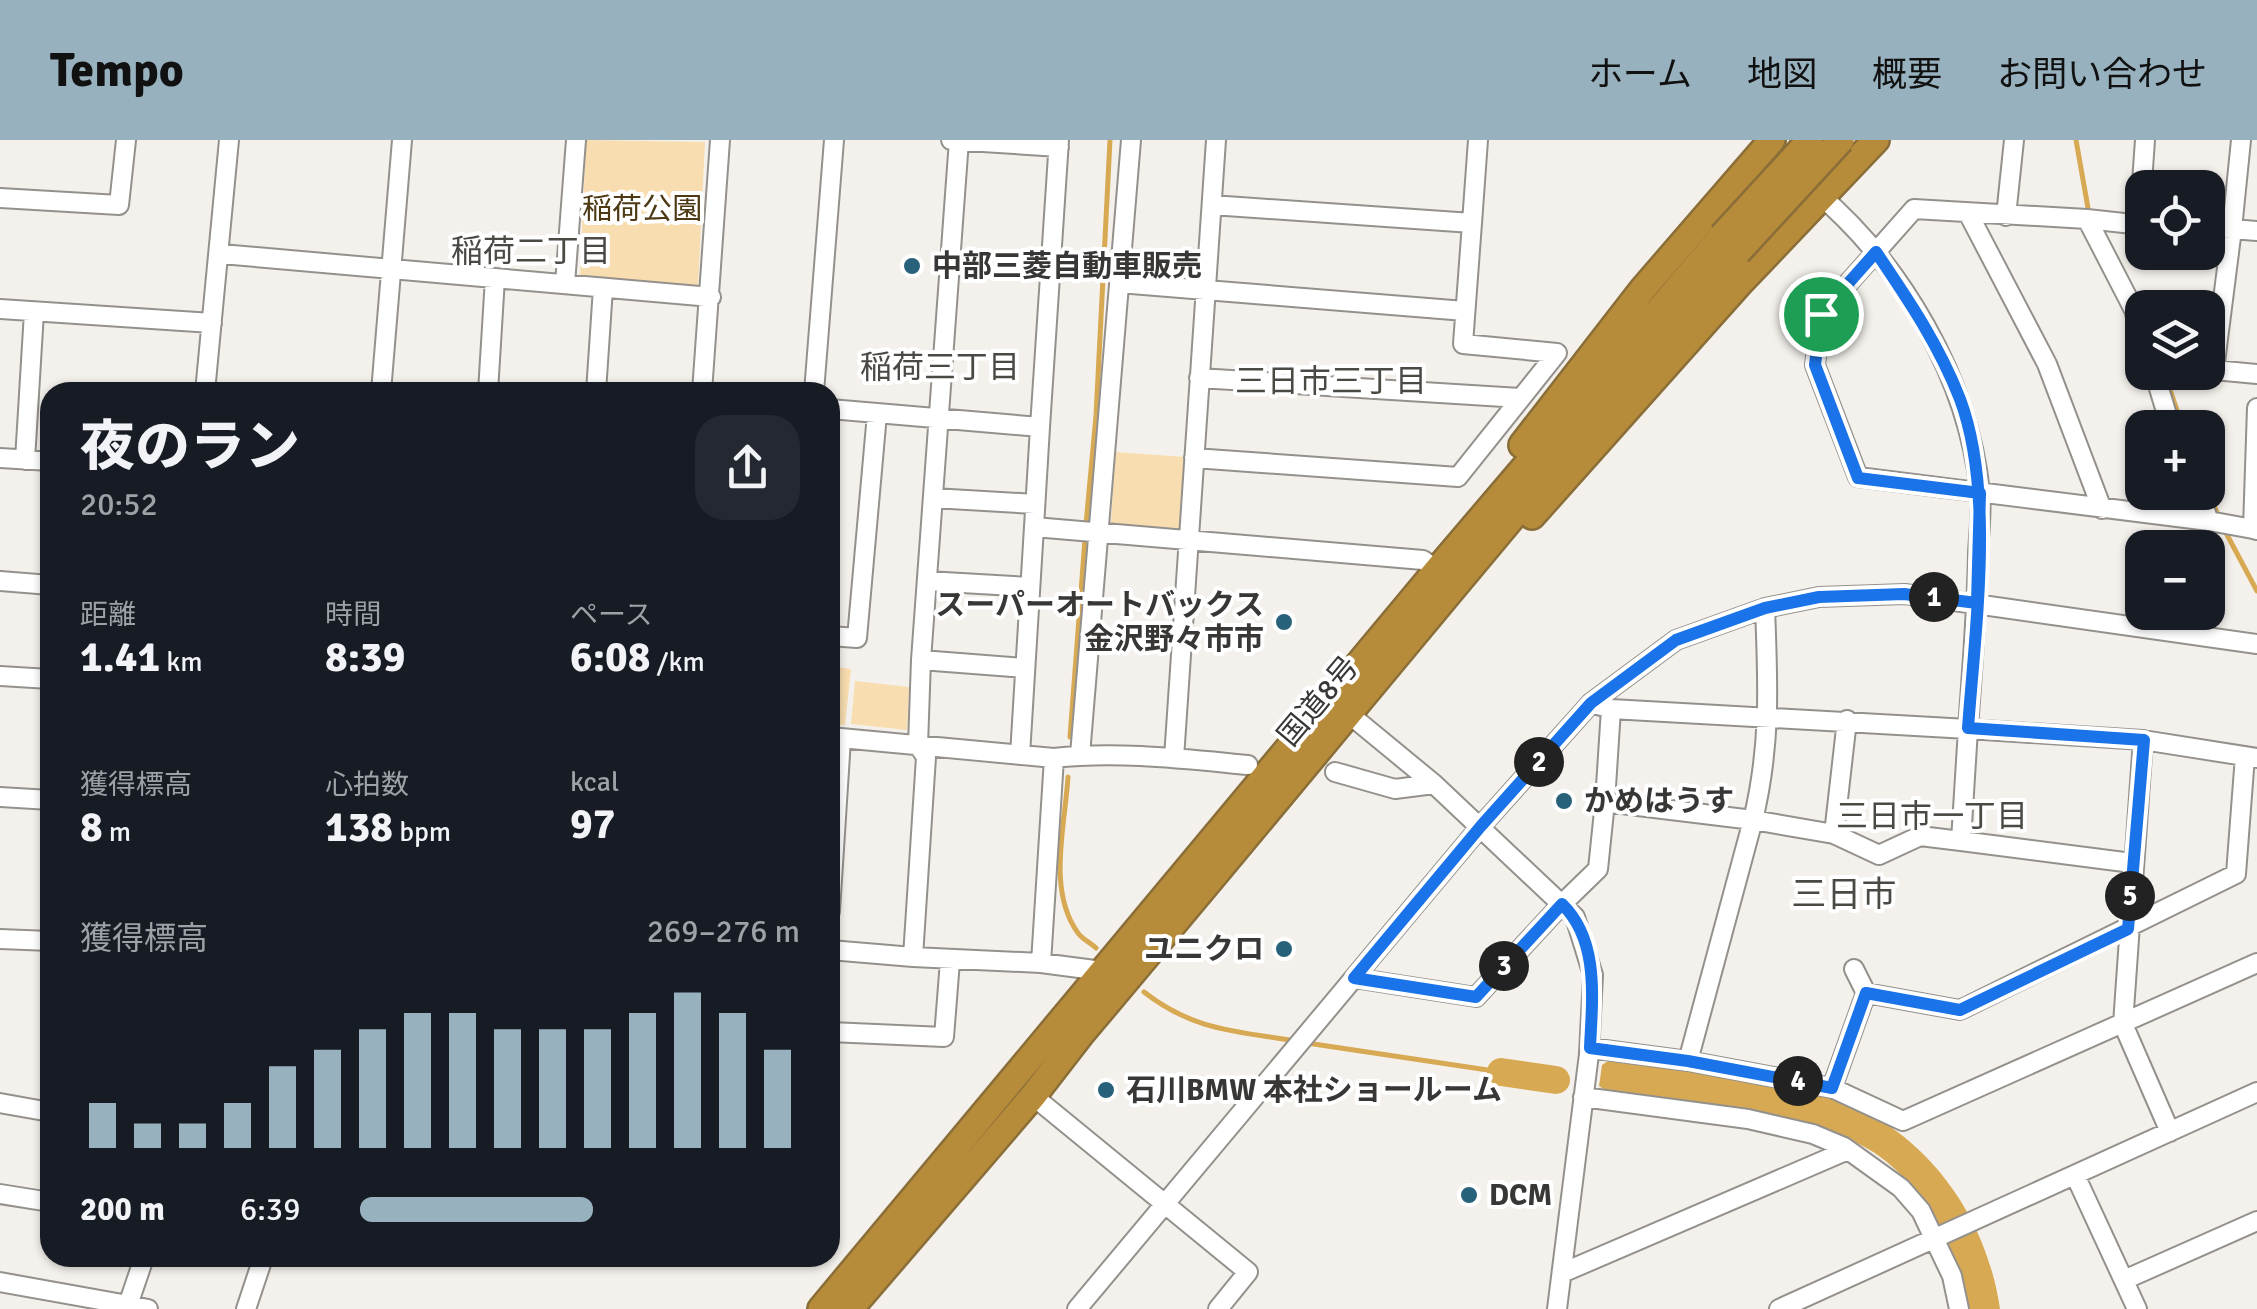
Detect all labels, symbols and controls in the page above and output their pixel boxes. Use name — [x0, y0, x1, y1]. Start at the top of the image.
text: Tempo — [50, 41, 184, 100]
text: ホーム — [1588, 53, 1692, 96]
text: 地図 — [1747, 53, 1817, 96]
text: 概要 — [1872, 53, 1942, 96]
text: お問い合わせ — [1997, 53, 2207, 96]
map controls — [2125, 170, 2225, 630]
button: locate — [2125, 170, 2225, 270]
park label: 稲荷公園 — [582, 191, 702, 228]
district label: 稲荷二丁目 — [451, 232, 611, 271]
place label: 中部三菱自動車販売 — [932, 248, 1202, 285]
marker: 中部三菱自動車販売 — [901, 255, 923, 277]
pin — [1779, 272, 1864, 357]
icon: arrive — [1794, 287, 1849, 342]
button: layers — [2125, 290, 2225, 390]
district label: 稲荷三丁目 — [860, 348, 1020, 387]
district label: 三日市三丁目 — [1235, 362, 1427, 401]
button: + — [2125, 410, 2225, 510]
text: 夜のラン — [80, 413, 300, 481]
button: share — [695, 415, 800, 520]
text: 20:52 — [80, 485, 158, 524]
button: − — [2125, 530, 2225, 630]
pin: 1 — [1909, 572, 1959, 622]
text: 1 — [1926, 580, 1942, 614]
place label: スーパーオートバックス 金沢野々市市 — [935, 587, 1264, 658]
text: 距離 — [80, 598, 136, 632]
text: 時間 — [325, 598, 381, 632]
text: ペース — [570, 598, 653, 632]
marker: スーパーオートバックス 金沢野々市市 — [1273, 611, 1295, 633]
text: 1.41 — [80, 632, 160, 683]
text: 8:39 — [325, 632, 405, 683]
text: 6:08 — [570, 632, 650, 683]
text: km — [160, 645, 203, 679]
text: /km — [650, 645, 705, 679]
street label: 国道8号 — [1270, 649, 1367, 754]
pin: 2 — [1514, 737, 1564, 787]
text: 2 — [1531, 745, 1547, 779]
text: kcal — [570, 765, 619, 799]
text: 獲得標高 — [80, 768, 192, 802]
text: 心拍数 — [325, 768, 409, 802]
place label: かめはうす — [1584, 783, 1734, 820]
marker: かめはうす — [1553, 790, 1575, 812]
district label: 三日市一丁目 — [1836, 797, 2028, 836]
text: 97 — [570, 799, 615, 850]
text: 8 — [80, 802, 103, 853]
text: 138 — [325, 802, 393, 853]
text: m — [103, 815, 131, 849]
text: bpm — [393, 815, 451, 849]
pin: 5 — [2105, 871, 2155, 921]
district label: 三日市 — [1791, 873, 1897, 916]
text: 5 — [2122, 879, 2138, 913]
text: 269–276 m — [647, 912, 800, 951]
text: 獲得標高 — [80, 919, 208, 958]
place label: ユニクロ — [1144, 931, 1264, 968]
marker: ユニクロ — [1273, 938, 1295, 960]
pin: 3 — [1479, 941, 1529, 991]
text: 3 — [1496, 949, 1512, 983]
pin: 4 — [1773, 1056, 1823, 1106]
text: 4 — [1790, 1064, 1806, 1098]
place label: 石川BMW 本社ショールーム — [1126, 1072, 1502, 1109]
marker: 石川BMW 本社ショールーム — [1095, 1079, 1117, 1101]
place label: DCM — [1489, 1177, 1552, 1214]
marker: DCM — [1458, 1184, 1480, 1206]
text: 200 m — [80, 1190, 165, 1229]
text: 6:39 — [240, 1190, 300, 1229]

